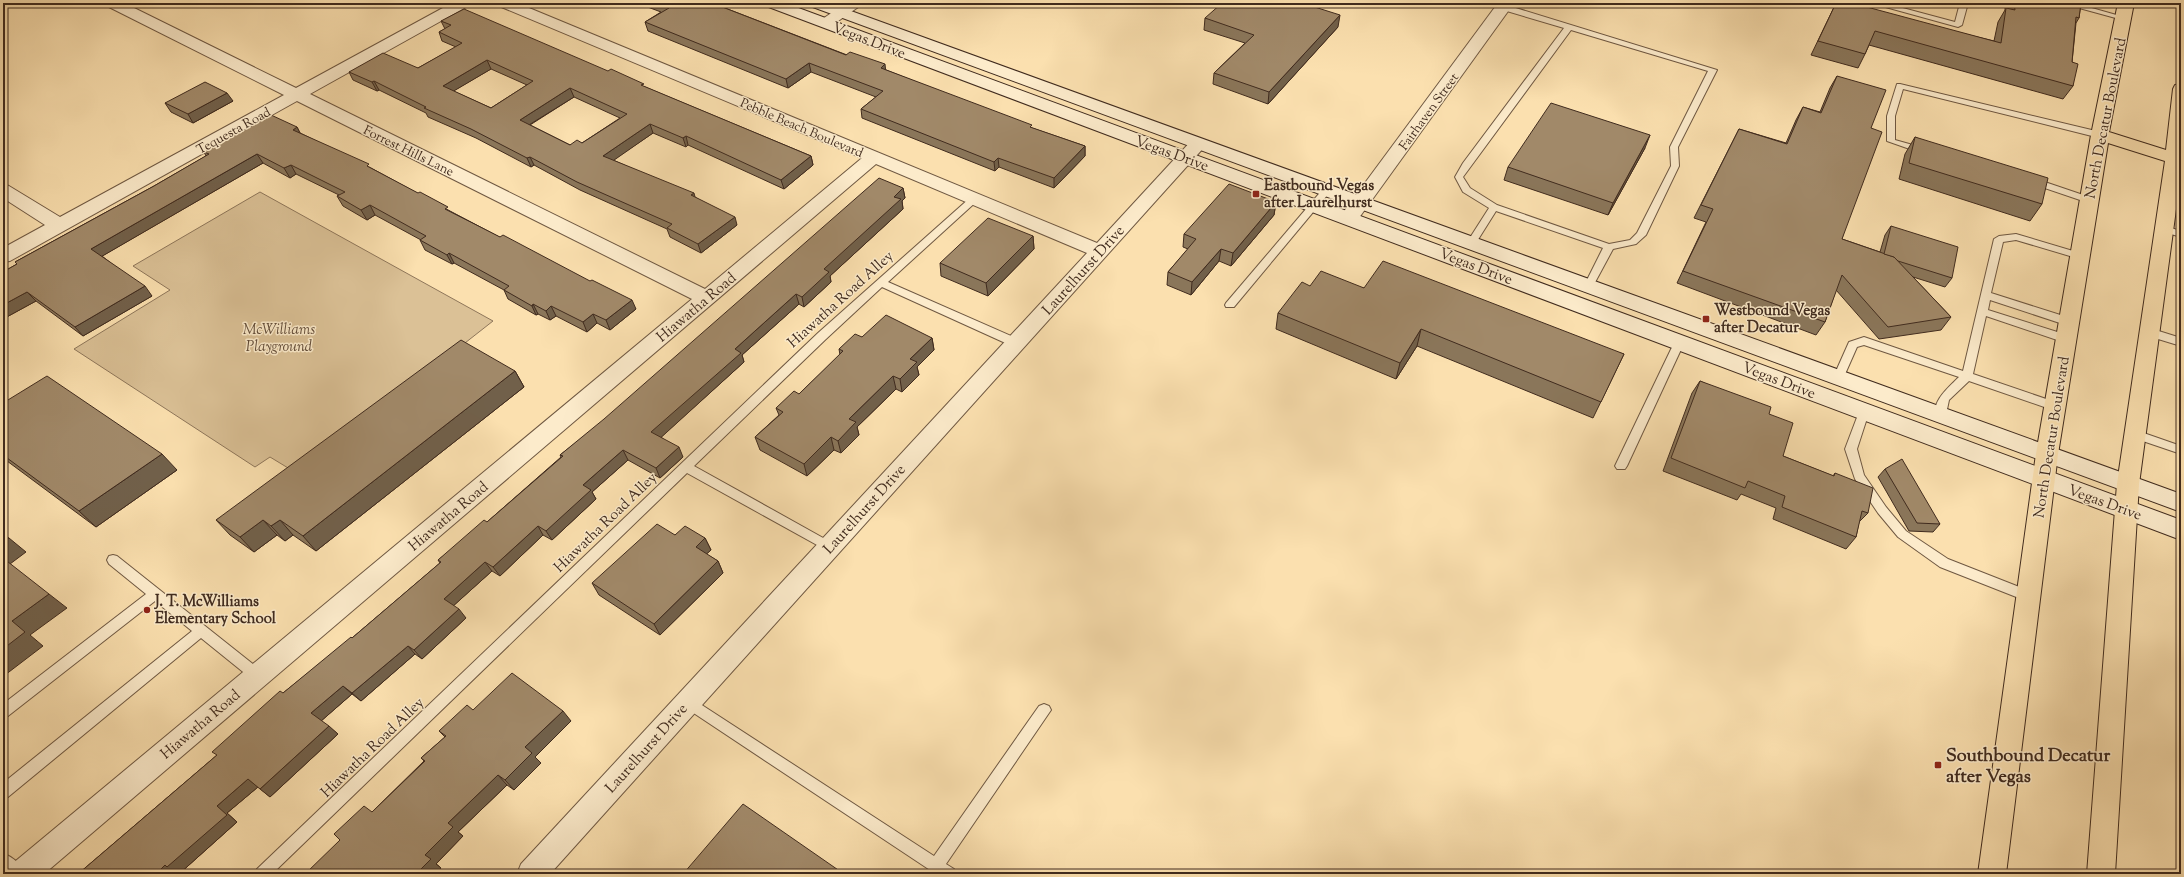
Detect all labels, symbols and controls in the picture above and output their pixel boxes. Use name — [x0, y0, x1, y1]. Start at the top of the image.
street label: Vegas Drive — [829, 18, 908, 65]
street label: North Decatur Boulevard — [2081, 36, 2132, 201]
street label: Fairhaven Street — [1395, 69, 1464, 154]
street label: Pebble Beach Boulevard — [737, 95, 866, 163]
street label: Tequesta Road — [194, 104, 275, 160]
street label: Forrest Hills Lane — [360, 122, 456, 182]
street label: Vegas Drive — [1132, 131, 1211, 177]
place label: Eastbound Vegas after Laurelhurst — [1264, 176, 1374, 214]
marker: Eastbound Vegas after Laurelhurst — [1251, 189, 1261, 199]
street label: Laurelhurst Drive — [1038, 221, 1130, 321]
street label: Vegas Drive — [1436, 244, 1515, 291]
street label: Hiawatha Road Alley — [783, 246, 899, 354]
street label: Hiawatha Road — [652, 268, 742, 348]
place label: Westbound Vegas after Decatur — [1714, 301, 1830, 339]
marker: Westbound Vegas after Decatur — [1701, 314, 1711, 324]
park label: McWilliams Playground — [243, 320, 315, 358]
street label: North Decatur Boulevard — [2029, 354, 2076, 520]
street label: Vegas Drive — [1739, 358, 1818, 405]
street label: Laurelhurst Drive — [819, 460, 911, 560]
street label: Hiawatha Road Alley — [550, 468, 663, 578]
street label: Hiawatha Road — [404, 477, 494, 557]
street label: Vegas Drive — [2065, 480, 2144, 526]
place label: J. T. McWilliams Elementary School — [154, 592, 277, 630]
marker: J. T. McWilliams Elementary School — [142, 605, 152, 615]
street label: Hiawatha Road — [156, 685, 246, 765]
street label: Hiawatha Road Alley — [317, 693, 430, 803]
street label: Laurelhurst Drive — [601, 699, 693, 799]
place label: Southbound Decatur after Vegas — [1946, 744, 2110, 791]
marker: Southbound Decatur after Vegas — [1933, 760, 1943, 770]

